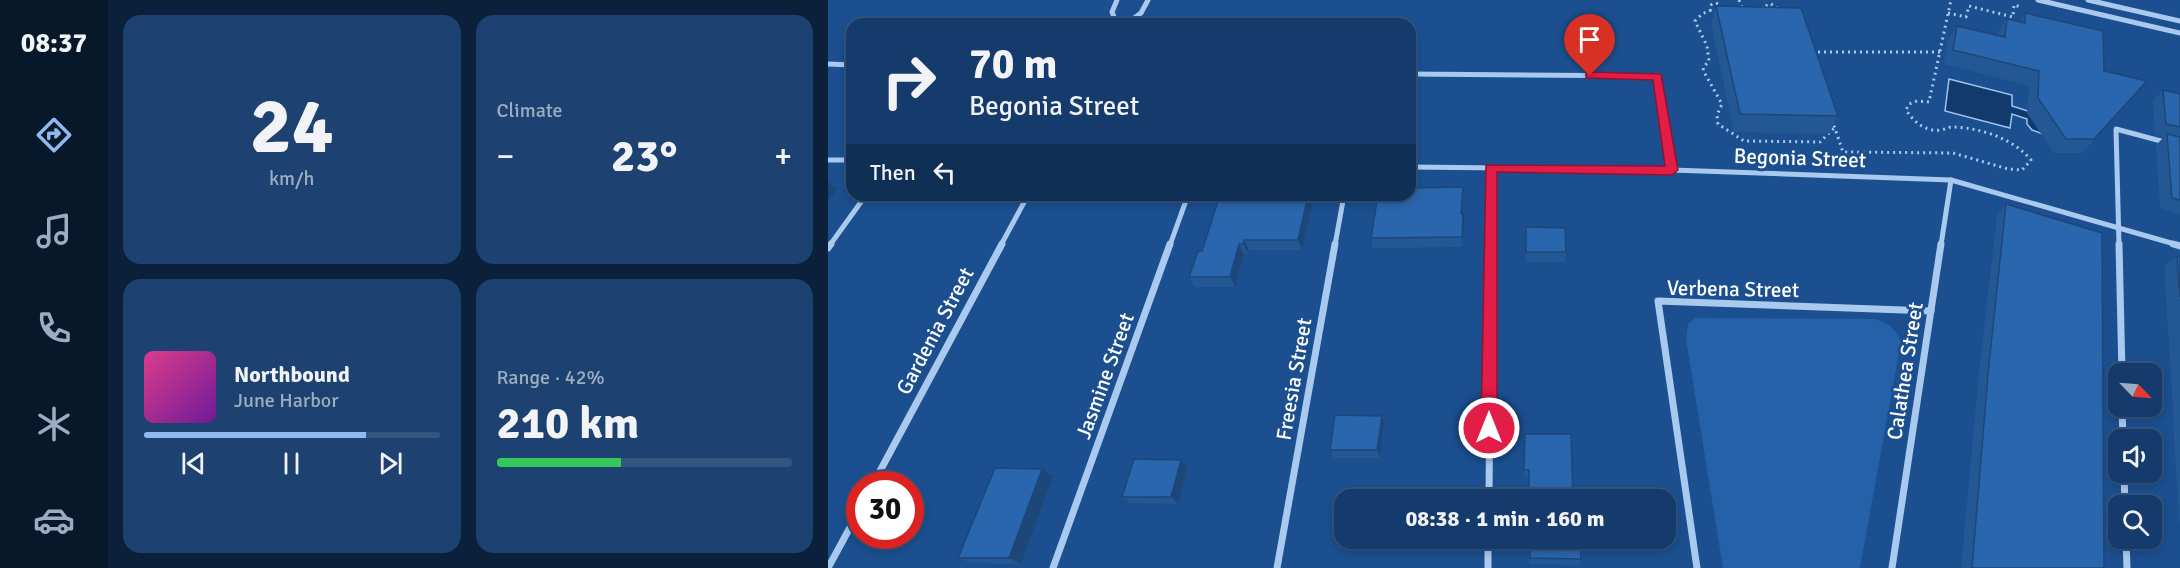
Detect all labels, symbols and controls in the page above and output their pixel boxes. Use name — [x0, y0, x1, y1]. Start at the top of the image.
pin — [1564, 14, 1615, 76]
icon: arrive — [1573, 23, 1606, 56]
text: 08:37 — [21, 27, 87, 60]
text: 70 m — [969, 39, 1058, 90]
icon: right — [870, 42, 948, 120]
text: 24 — [250, 79, 334, 175]
text: Begonia Street — [969, 90, 1139, 123]
text: Climate — [497, 98, 562, 123]
icon: directions — [33, 114, 75, 156]
text: 23° — [611, 129, 678, 184]
text: − — [497, 136, 514, 177]
text: + — [774, 136, 792, 177]
street label: Begonia Street — [1733, 143, 1867, 173]
icon: left — [928, 156, 961, 189]
text: Then — [870, 159, 916, 186]
text: km/h — [269, 166, 314, 191]
icon: music — [33, 210, 75, 252]
street label: Gardenia Street — [891, 263, 979, 399]
street label: Verbena Street — [1667, 275, 1799, 303]
street label: Calathea Street — [1881, 300, 1929, 442]
icon: phone — [33, 307, 75, 349]
street label: Jasmine Street — [1070, 309, 1140, 443]
street label: Freesia Street — [1270, 316, 1318, 442]
text: Northbound — [234, 361, 350, 388]
north arrow — [2108, 363, 2162, 417]
map controls — [2108, 363, 2162, 549]
text: Range · 42% — [497, 365, 605, 390]
text: June Harbor — [234, 388, 339, 413]
text: 210 km — [497, 396, 639, 451]
position arrow — [1457, 396, 1521, 460]
icon: climate — [33, 403, 75, 445]
button: sound — [2108, 429, 2162, 483]
icon: previous — [177, 447, 210, 480]
icon: pause — [275, 447, 308, 480]
icon: next — [374, 447, 407, 480]
speed limit sign: 30 — [846, 471, 924, 549]
button: search — [2108, 495, 2162, 549]
icon: car — [33, 499, 75, 541]
text: 08:38 · 1 min · 160 m — [1405, 505, 1605, 532]

